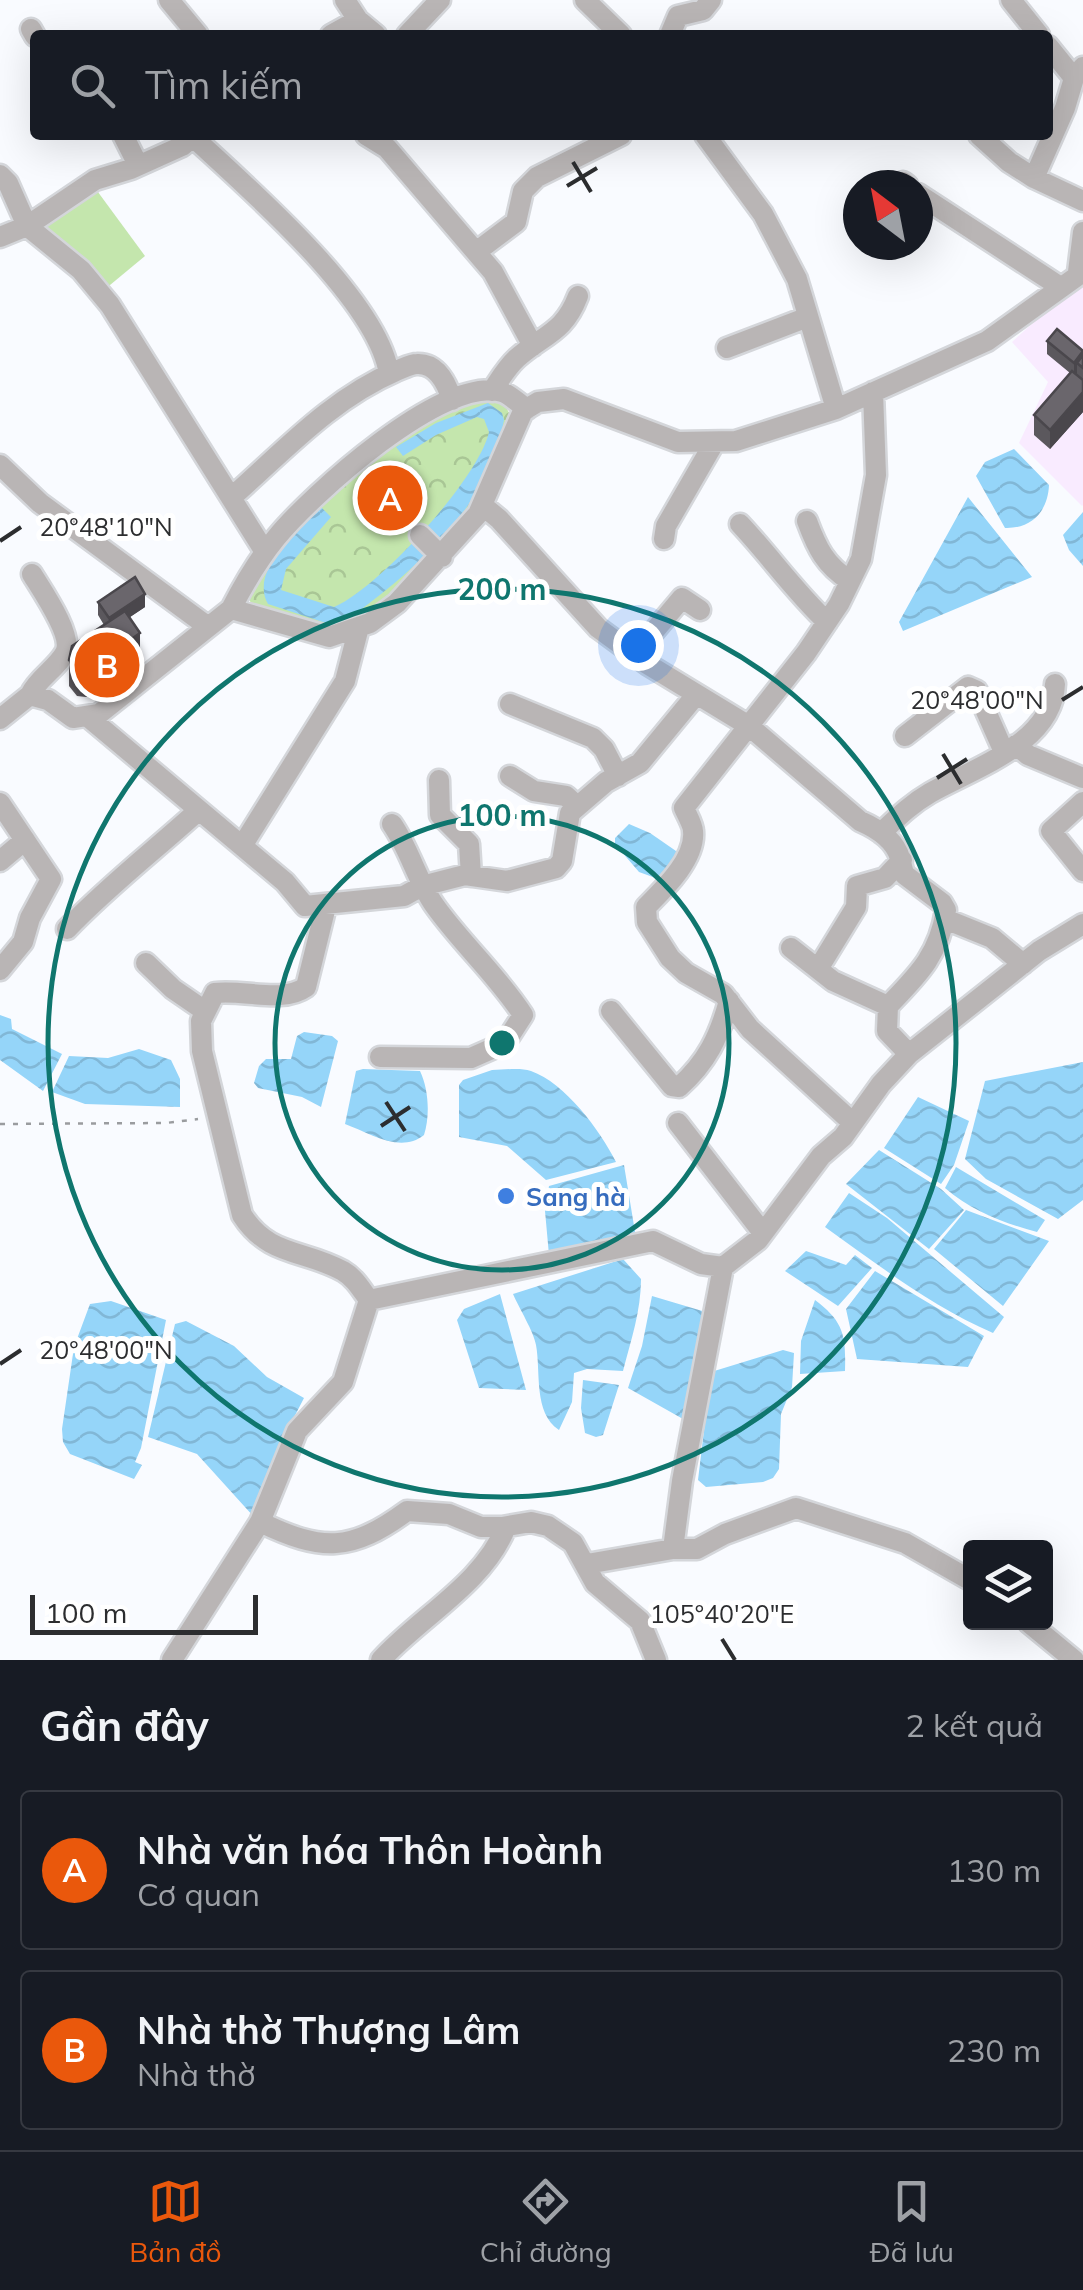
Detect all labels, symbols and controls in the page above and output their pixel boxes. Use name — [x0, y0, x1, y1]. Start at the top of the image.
search box — [30, 30, 1053, 140]
icon: search — [65, 58, 120, 113]
text: Tìm kiếm — [145, 61, 303, 109]
north arrow — [843, 170, 933, 260]
pin: A — [358, 460, 422, 536]
text: 20°48'10"N — [39, 511, 173, 542]
text: 200 m — [457, 570, 547, 608]
your location — [613, 620, 664, 671]
pin: B — [74, 628, 140, 702]
text: 20°48'00"N — [910, 684, 1044, 715]
text: 100 m — [457, 796, 547, 834]
centre of rings — [484, 1025, 520, 1061]
place label: Sang hà — [526, 1181, 626, 1212]
marker: Sang hà — [495, 1185, 517, 1207]
text: 20°48'00"N — [39, 1334, 173, 1365]
map controls — [963, 1540, 1053, 1630]
button: layers — [963, 1540, 1053, 1630]
scale bar — [30, 1590, 258, 1634]
text: 100 m — [45, 1595, 127, 1630]
text: 105°40'20"E — [650, 1598, 794, 1629]
text: Gần đây — [40, 1699, 209, 1752]
text: 2 kết quả — [906, 1705, 1043, 1745]
text: Nhà văn hóa Thôn Hoành — [137, 1826, 603, 1874]
text: A — [62, 1850, 87, 1890]
text: 130 m — [947, 1850, 1041, 1890]
text: Cơ quan — [137, 1874, 260, 1914]
text: Nhà thờ Thượng Lâm — [137, 2006, 520, 2054]
text: B — [63, 2030, 86, 2070]
text: 230 m — [947, 2030, 1041, 2070]
text: Nhà thờ — [137, 2054, 255, 2094]
tab: Bản đồ — [129, 2174, 222, 2269]
tab: Chỉ đường — [480, 2174, 612, 2269]
tab: Đã lưu — [870, 2174, 954, 2269]

